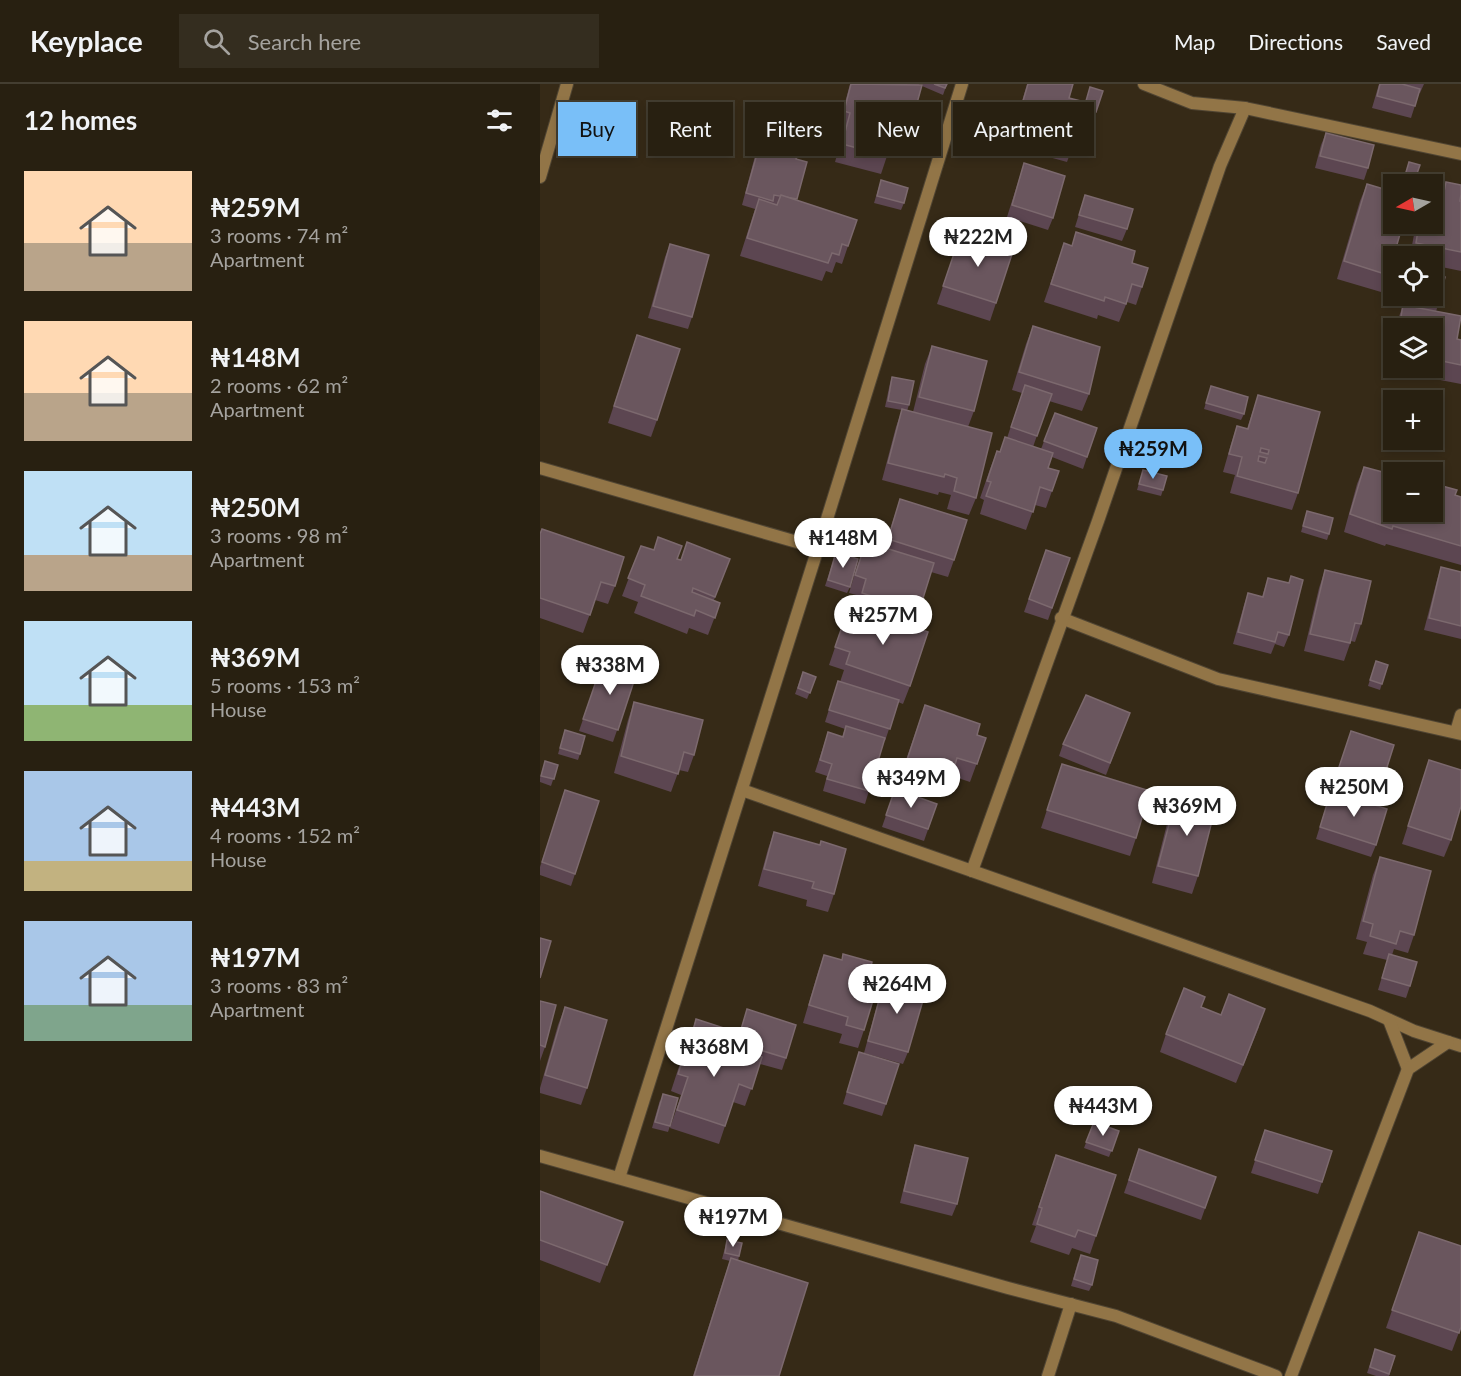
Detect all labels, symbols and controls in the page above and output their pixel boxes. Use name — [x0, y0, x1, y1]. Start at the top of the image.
search box — [179, 14, 599, 68]
text: Keyplace — [30, 24, 143, 58]
icon: search — [200, 25, 233, 58]
text: Search here — [248, 28, 361, 55]
text: Map — [1174, 29, 1215, 54]
text: Directions — [1248, 29, 1343, 54]
text: Saved — [1376, 29, 1431, 54]
chip: Buy — [558, 102, 636, 156]
chip: Rent — [648, 102, 733, 156]
chip: Filters — [745, 102, 844, 156]
chip: New — [856, 102, 941, 156]
chip: Apartment — [953, 102, 1094, 156]
text: 12 homes — [24, 104, 137, 136]
icon: filters — [483, 104, 516, 137]
north arrow — [1383, 174, 1443, 234]
map controls — [1383, 174, 1443, 522]
text: ₦259M — [210, 191, 301, 223]
icon: home — [72, 195, 144, 267]
pin: ₦222M — [936, 217, 1020, 268]
text: 3 rooms · 74 m² — [210, 223, 348, 247]
text: ₦222M — [943, 224, 1013, 248]
button: locate — [1383, 246, 1443, 306]
text: Apartment — [210, 247, 304, 271]
button: layers — [1383, 318, 1443, 378]
text: ₦148M — [210, 341, 301, 373]
icon: home — [72, 345, 144, 417]
text: 2 rooms · 62 m² — [210, 373, 348, 397]
button: + — [1383, 390, 1443, 450]
text: Apartment — [210, 397, 304, 421]
pin: ₦259M — [1111, 429, 1195, 480]
text: ₦259M — [1118, 436, 1188, 460]
button: − — [1383, 462, 1443, 522]
text: ₦250M — [210, 491, 301, 523]
icon: home — [72, 495, 144, 567]
pin: ₦148M — [801, 518, 885, 569]
text: 3 rooms · 98 m² — [210, 523, 348, 547]
text: ₦148M — [808, 525, 878, 549]
text: Apartment — [210, 547, 304, 571]
pin: ₦257M — [841, 595, 925, 646]
text: ₦257M — [848, 602, 918, 626]
text: ₦369M — [210, 641, 301, 673]
icon: home — [72, 645, 144, 717]
pin: ₦338M — [568, 645, 652, 696]
text: ₦338M — [575, 652, 645, 676]
text: 5 rooms · 153 m² — [210, 673, 360, 697]
text: House — [210, 697, 267, 721]
pin: ₦349M — [869, 758, 953, 809]
text: ₦349M — [876, 765, 946, 789]
pin: ₦250M — [1312, 767, 1396, 818]
text: ₦250M — [1319, 774, 1389, 798]
pin: ₦369M — [1145, 786, 1229, 837]
text: ₦443M — [210, 791, 301, 823]
text: ₦369M — [1152, 793, 1222, 817]
icon: home — [72, 795, 144, 867]
text: 4 rooms · 152 m² — [210, 823, 360, 847]
text: House — [210, 847, 267, 871]
text: ₦197M — [210, 941, 301, 973]
icon: home — [72, 945, 144, 1017]
pin: ₦264M — [855, 964, 939, 1015]
text: ₦264M — [862, 971, 932, 995]
text: 3 rooms · 83 m² — [210, 973, 348, 997]
text: Apartment — [210, 997, 304, 1021]
pin: ₦368M — [672, 1027, 756, 1078]
text: ₦368M — [679, 1034, 749, 1058]
pin: ₦443M — [1061, 1086, 1145, 1137]
text: ₦443M — [1068, 1093, 1138, 1117]
pin: ₦197M — [691, 1197, 775, 1248]
text: ₦197M — [698, 1204, 768, 1228]

